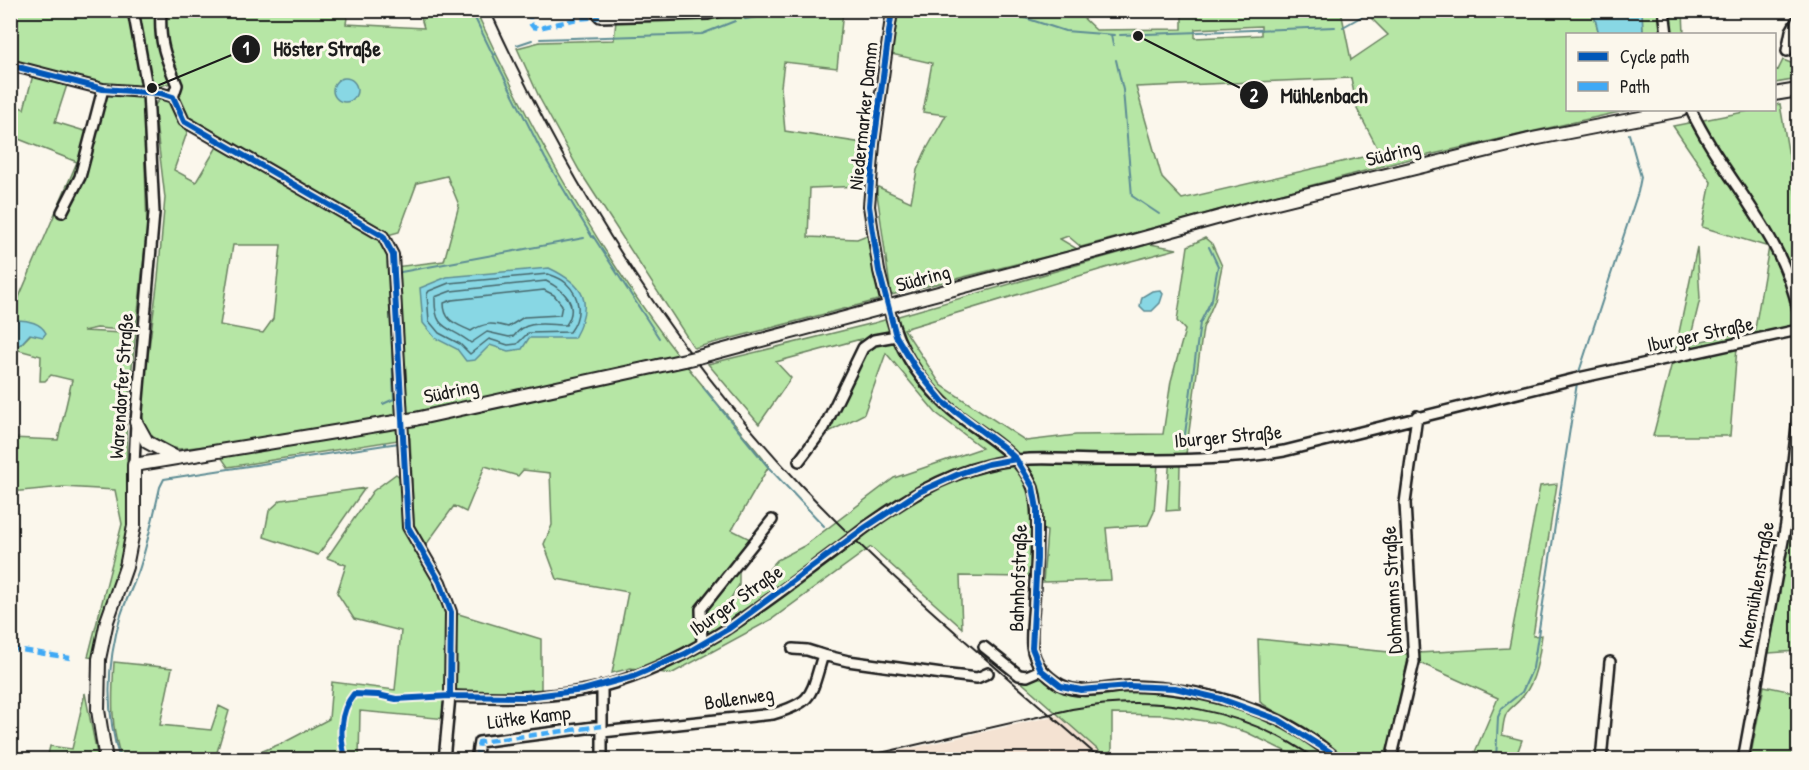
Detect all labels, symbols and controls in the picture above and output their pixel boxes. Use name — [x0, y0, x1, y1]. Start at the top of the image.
callout: Höster Straße — [231, 30, 393, 69]
legend — [1566, 33, 1776, 111]
text: Höster Straße — [273, 34, 381, 64]
text: 1 — [243, 36, 250, 61]
street label: Niedermarker Damm — [841, 41, 884, 191]
text: Cycle path — [1620, 44, 1690, 69]
text: Path — [1620, 74, 1650, 99]
callout: Mühlenbach — [1239, 76, 1380, 115]
text: Mühlenbach — [1280, 81, 1368, 110]
text: 2 — [1250, 83, 1259, 108]
street label: Südring — [1363, 133, 1423, 172]
street label: Südring — [893, 257, 953, 298]
street label: Iburger Straße — [1644, 309, 1756, 358]
street label: Warendorfer Straße — [102, 312, 139, 460]
street label: Südring — [421, 372, 481, 409]
street label: Iburger Straße — [1173, 417, 1283, 454]
street label: Knemühlenstraße — [1731, 519, 1780, 651]
street label: Bahnhofstraße — [1002, 524, 1033, 632]
street label: Dohmanns Straße — [1375, 525, 1408, 655]
street label: Iburger Straße — [684, 558, 788, 642]
street label: Bollenweg — [702, 679, 776, 716]
street label: Lütke Kamp — [486, 698, 573, 735]

